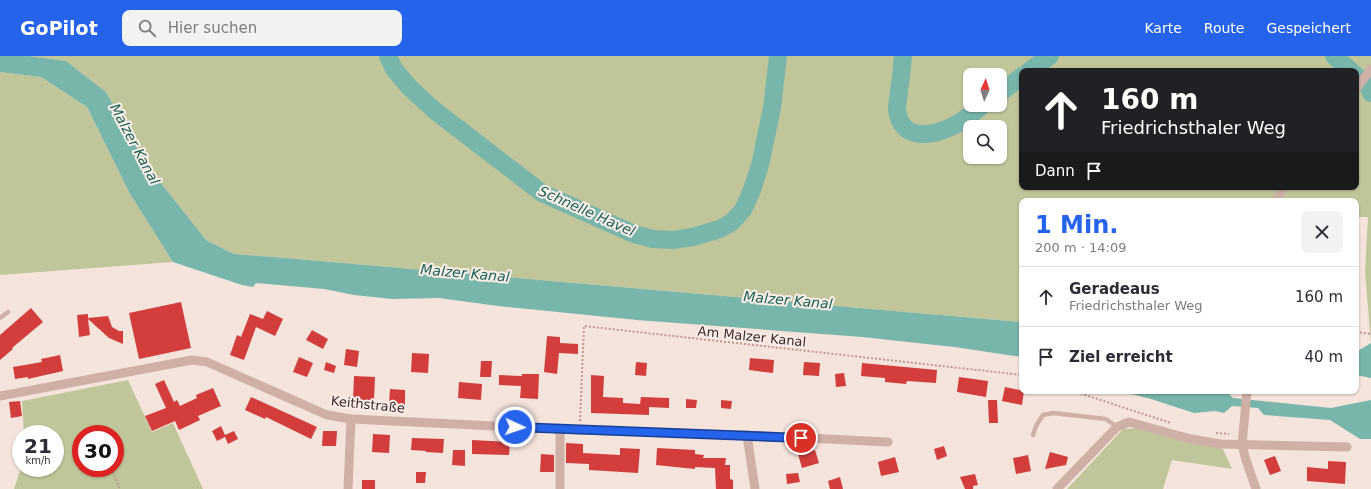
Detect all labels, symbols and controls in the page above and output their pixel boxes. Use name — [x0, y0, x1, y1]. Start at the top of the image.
search box — [122, 10, 402, 46]
text: GoPilot — [20, 17, 98, 39]
icon: search — [136, 17, 158, 39]
text: Hier suchen — [168, 19, 257, 37]
text: Karte — [1144, 20, 1182, 36]
text: Route — [1204, 20, 1244, 36]
text: Gespeichert — [1266, 20, 1351, 36]
north arrow — [963, 68, 1007, 112]
map controls — [963, 68, 1007, 164]
text: 160 m — [1101, 83, 1198, 116]
icon: ahead — [1035, 84, 1087, 136]
water label: Malzer Kanal — [107, 101, 163, 187]
text: Friedrichsthaler Weg — [1101, 117, 1286, 138]
button: search — [963, 120, 1007, 164]
icon: arrive — [1083, 160, 1105, 182]
text: Dann — [1035, 162, 1075, 180]
water label: Schnelle Havel — [536, 183, 638, 239]
text: 1 Min. — [1035, 211, 1118, 239]
button: close — [1301, 211, 1343, 253]
text: 200 m · 14:09 — [1035, 240, 1126, 255]
water label: Malzer Kanal — [420, 261, 510, 285]
text: Geradeaus — [1069, 280, 1160, 298]
icon: ahead — [1035, 286, 1057, 308]
water label: Malzer Kanal — [743, 288, 833, 312]
text: 160 m — [1295, 288, 1343, 306]
text: Friedrichsthaler Weg — [1069, 298, 1203, 313]
street label: Am Malzer Kanal — [697, 323, 807, 350]
icon: arrive — [1035, 346, 1057, 368]
text: Ziel erreicht — [1069, 348, 1173, 366]
text: 40 m — [1305, 348, 1343, 366]
street label: Keithstraße — [330, 393, 406, 416]
position arrow — [494, 406, 536, 448]
pin — [784, 421, 818, 455]
speed limit sign: 30 — [72, 425, 124, 477]
icon: arrive — [790, 427, 812, 449]
text: 21 — [24, 434, 52, 458]
text: km/h — [25, 455, 51, 466]

